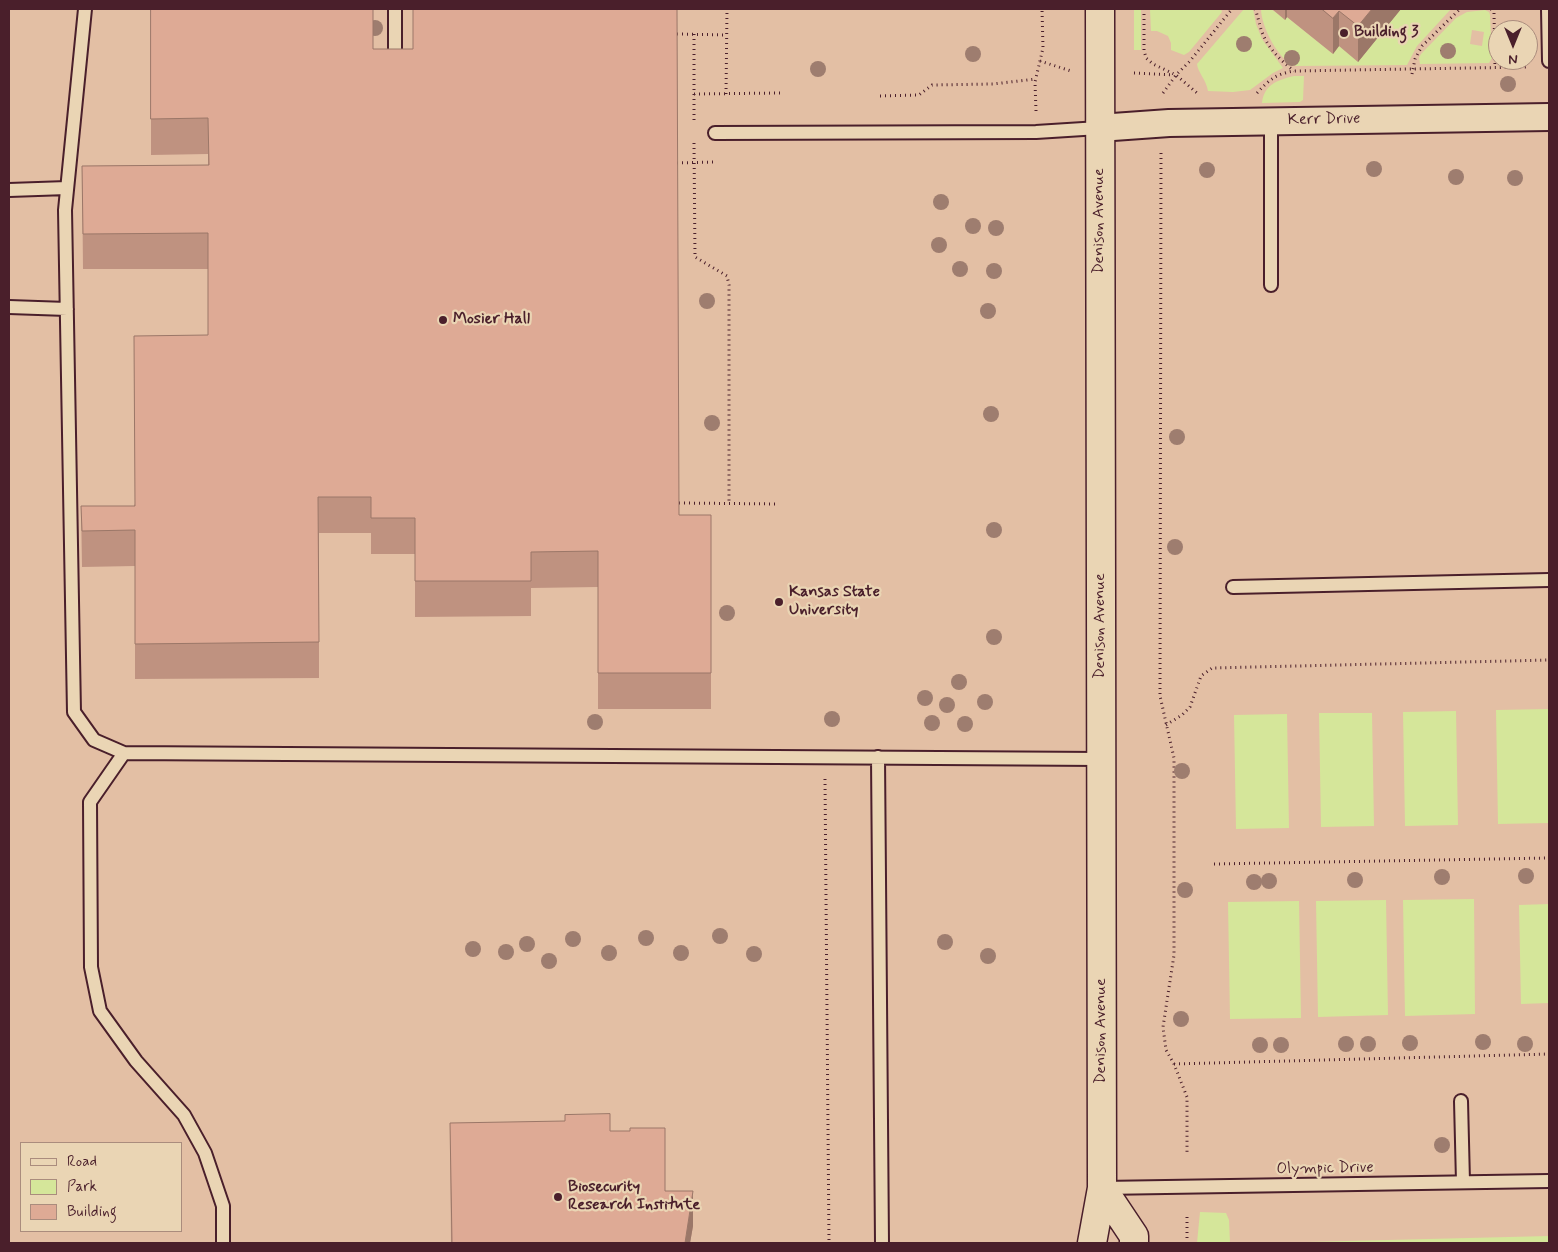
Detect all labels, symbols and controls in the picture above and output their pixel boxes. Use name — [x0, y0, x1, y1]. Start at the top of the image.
north arrow — [1488, 20, 1538, 70]
place label: Building 3 — [1354, 23, 1419, 43]
marker: Building 3 — [1338, 27, 1350, 39]
text: N — [1508, 50, 1518, 68]
street label: Kerr Drive — [1287, 110, 1361, 130]
street label: Denison Avenue — [1090, 168, 1110, 274]
place label: Mosier Hall — [453, 310, 530, 330]
marker: Mosier Hall — [437, 314, 449, 326]
street label: Denison Avenue — [1091, 573, 1111, 679]
place label: Kansas State University — [789, 583, 880, 621]
marker: Kansas State University — [773, 596, 785, 608]
street label: Denison Avenue — [1092, 978, 1112, 1084]
legend — [20, 1142, 182, 1232]
text: Road — [67, 1152, 97, 1172]
street label: Olympic Drive — [1276, 1159, 1374, 1179]
text: Park — [67, 1177, 97, 1197]
place label: Biosecurity Research Institute — [568, 1178, 700, 1216]
marker: Biosecurity Research Institute — [552, 1191, 564, 1203]
text: Building — [67, 1202, 117, 1222]

